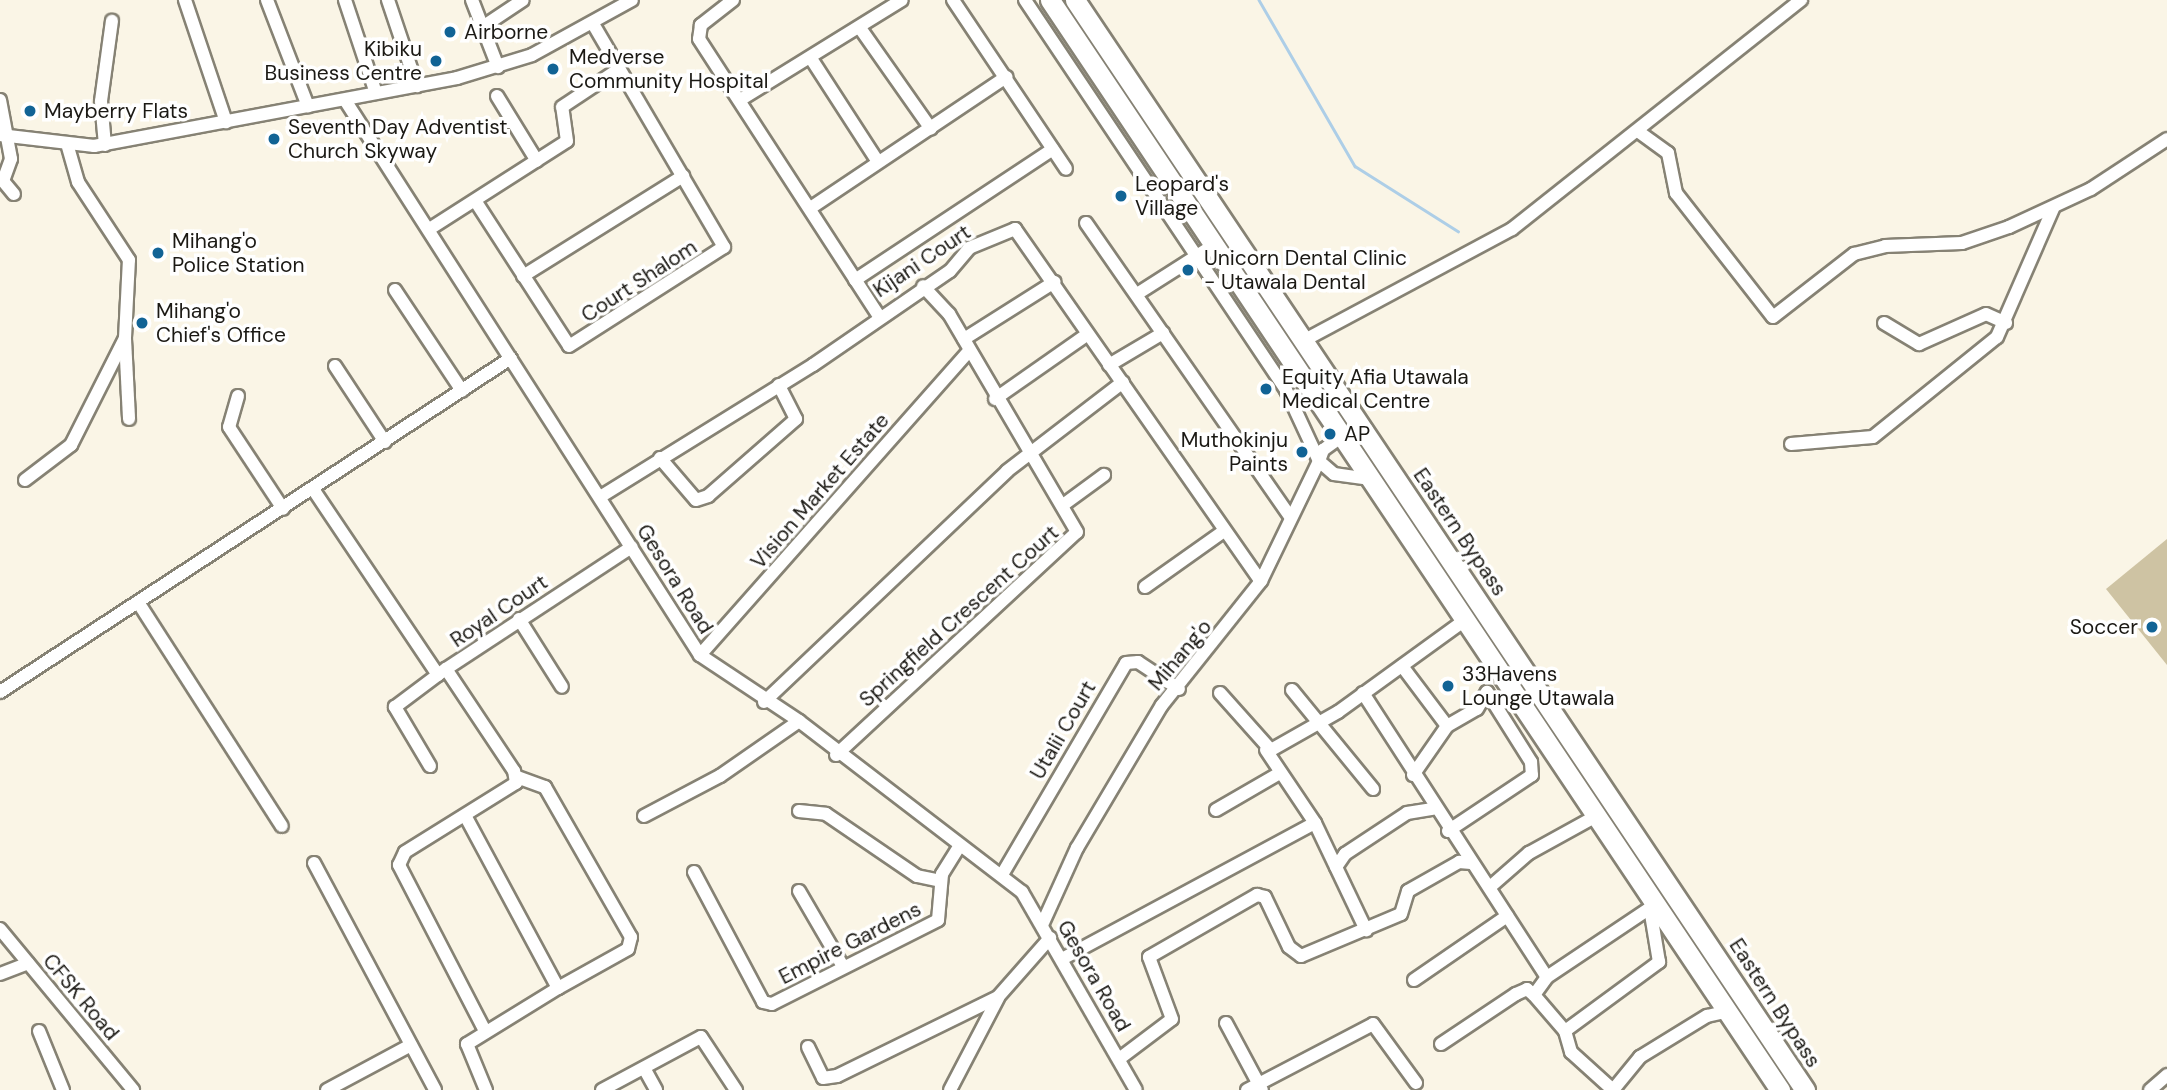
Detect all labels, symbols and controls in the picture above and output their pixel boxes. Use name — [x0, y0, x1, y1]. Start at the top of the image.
place label: Airborne — [464, 19, 548, 45]
marker: Airborne — [442, 24, 458, 40]
place label: Kibiku Business Centre — [265, 36, 422, 86]
place label: Medverse Community Hospital — [569, 44, 768, 94]
marker: Kibiku Business Centre — [428, 53, 444, 69]
marker: Medverse Community Hospital — [543, 59, 563, 79]
place label: Mayberry Flats — [44, 98, 188, 124]
marker: Mayberry Flats — [22, 103, 38, 119]
place label: Seventh Day Adventist Church Skyway — [288, 114, 508, 164]
marker: Seventh Day Adventist Church Skyway — [266, 131, 282, 147]
place label: Leopard's Village — [1135, 171, 1229, 221]
marker: Leopard's Village — [1113, 188, 1129, 204]
street label: Kijani Court — [869, 219, 975, 303]
place label: Mihang'o Police Station — [172, 228, 305, 278]
street label: Court Shalom — [577, 234, 701, 328]
marker: Mihang'o Police Station — [150, 245, 166, 261]
place label: Unicorn Dental Clinic - Utawala Dental — [1204, 245, 1407, 295]
marker: Unicorn Dental Clinic - Utawala Dental — [1178, 260, 1198, 280]
place label: Mihang'o Chief's Office — [156, 298, 286, 348]
marker: Mihang'o Chief's Office — [134, 315, 150, 331]
place label: Equity Afia Utawala Medical Centre — [1282, 364, 1469, 414]
marker: Equity Afia Utawala Medical Centre — [1256, 379, 1276, 399]
street label: Vision Market Estate — [746, 408, 894, 574]
place label: AP — [1344, 421, 1370, 447]
marker: AP — [1322, 426, 1338, 442]
place label: Muthokinju Paints — [1181, 427, 1288, 477]
marker: Muthokinju Paints — [1294, 444, 1310, 460]
street label: Eastern Bypass — [1408, 463, 1512, 601]
street label: Gesora Road — [631, 520, 719, 638]
street label: Springfield Crescent Court — [854, 520, 1064, 712]
street label: Royal Court — [446, 569, 552, 653]
street label: Mihang'o — [1143, 614, 1217, 696]
place label: Soccer — [2070, 614, 2138, 640]
marker: Soccer — [2144, 619, 2160, 635]
place label: 33Havens Lounge Utawala — [1462, 661, 1614, 711]
street label: Utalii Court — [1025, 676, 1101, 784]
marker: 33Havens Lounge Utawala — [1440, 678, 1456, 694]
street label: Empire Gardens — [775, 896, 925, 990]
street label: Gesora Road — [1052, 916, 1136, 1036]
street label: Eastern Bypass — [1724, 934, 1826, 1072]
street label: CFSK Road — [38, 949, 124, 1045]

